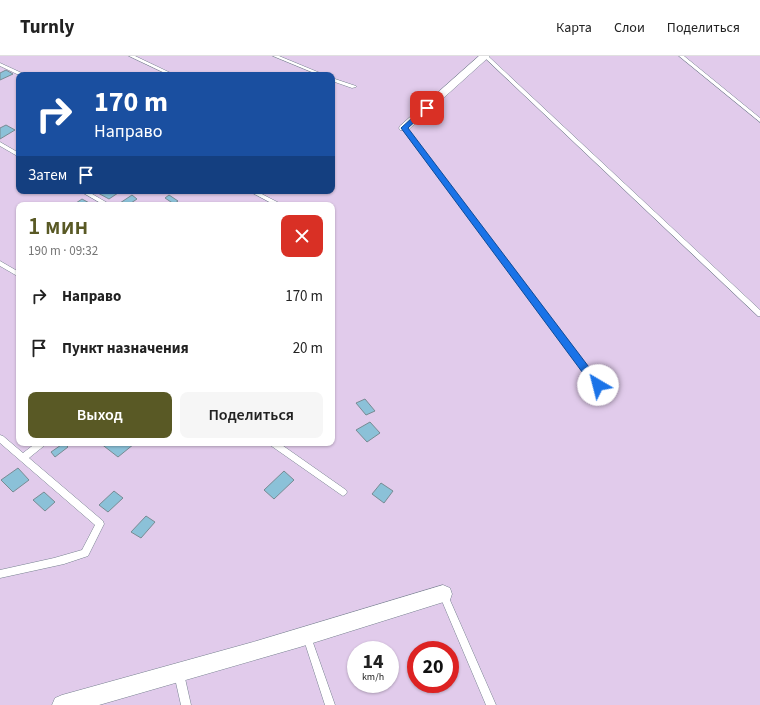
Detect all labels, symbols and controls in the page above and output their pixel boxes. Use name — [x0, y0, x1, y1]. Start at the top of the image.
text: Turnly — [20, 14, 74, 41]
text: Карта — [556, 18, 592, 38]
text: Слои — [614, 18, 645, 38]
text: Поделиться — [667, 18, 740, 38]
text: 170 m — [94, 82, 168, 122]
icon: right — [28, 88, 80, 140]
pin — [410, 91, 444, 125]
icon: arrive — [416, 97, 438, 119]
text: Направо — [94, 119, 162, 144]
icon: arrive — [75, 164, 97, 186]
text: Затем — [28, 165, 67, 186]
text: 1 мин — [28, 209, 88, 244]
button: close — [281, 215, 323, 257]
text: 190 m · 09:32 — [28, 242, 98, 260]
icon: right — [28, 285, 50, 307]
text: Направо — [62, 286, 121, 307]
text: 170 m — [285, 286, 323, 307]
icon: arrive — [28, 337, 50, 359]
text: Пункт назначения — [62, 338, 189, 359]
text: 20 m — [293, 338, 323, 359]
position arrow — [577, 364, 619, 406]
button: Выход — [28, 392, 172, 438]
button: Поделиться — [180, 392, 323, 438]
speed limit sign: 20 — [407, 641, 459, 693]
text: 14 — [362, 648, 384, 676]
text: km/h — [362, 670, 384, 684]

